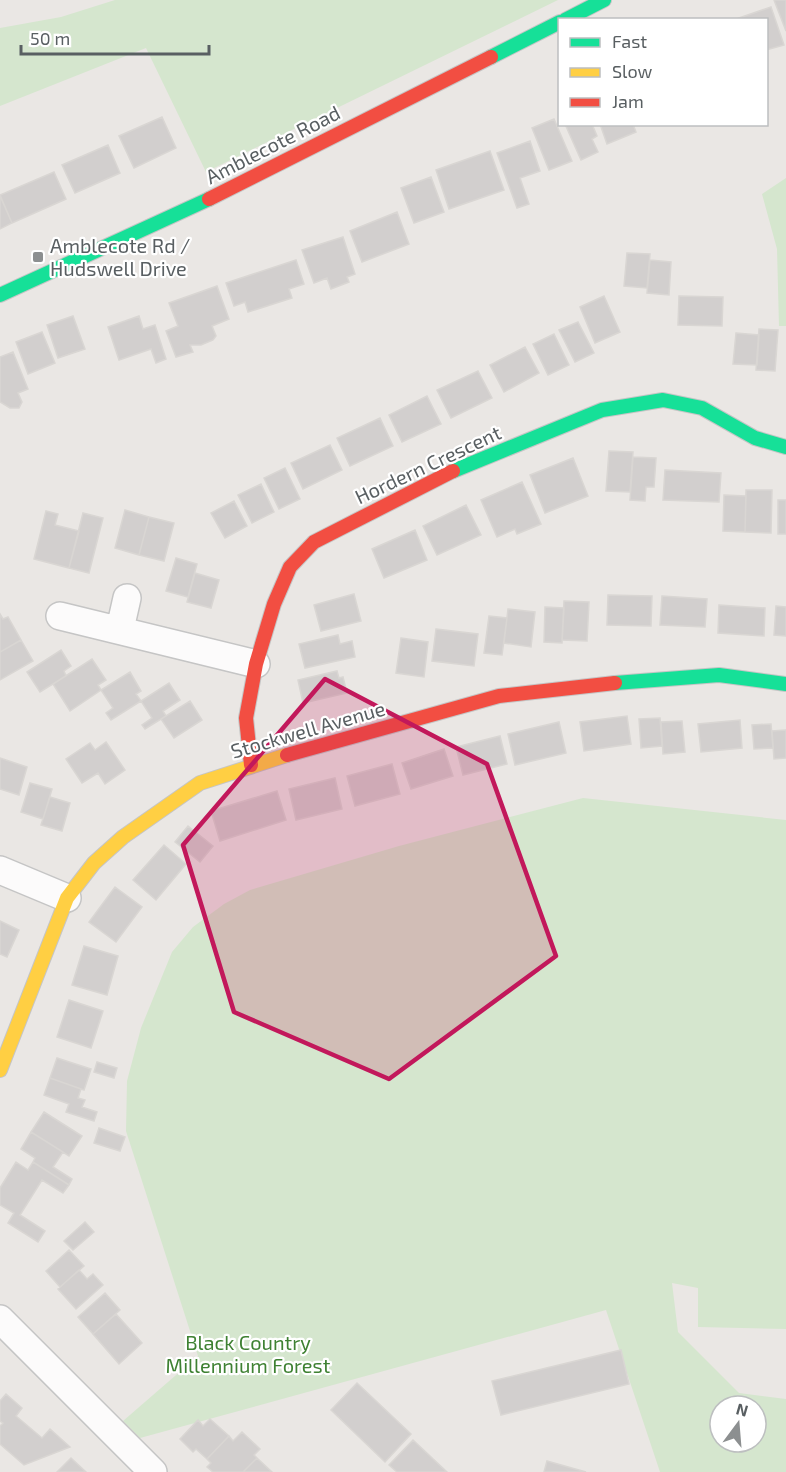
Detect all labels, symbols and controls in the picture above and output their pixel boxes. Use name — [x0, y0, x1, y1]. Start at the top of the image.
scale bar — [21, 18, 208, 56]
legend — [558, 18, 768, 126]
text: 50 m — [30, 27, 70, 49]
text: Fast — [612, 30, 647, 52]
text: Slow — [612, 60, 653, 82]
text: Jam — [612, 90, 644, 112]
street label: Amblecote Road — [201, 100, 344, 188]
place label: Amblecote Rd / Hudswell Drive — [50, 233, 190, 280]
marker: Amblecote Rd / Hudswell Drive — [31, 250, 45, 264]
street label: Hordern Crescent — [351, 420, 505, 508]
street label: Stockwell Avenue — [228, 696, 388, 763]
park label: Black Country Millennium Forest — [166, 1330, 331, 1377]
north arrow — [708, 1394, 768, 1454]
text: N — [734, 1398, 750, 1420]

